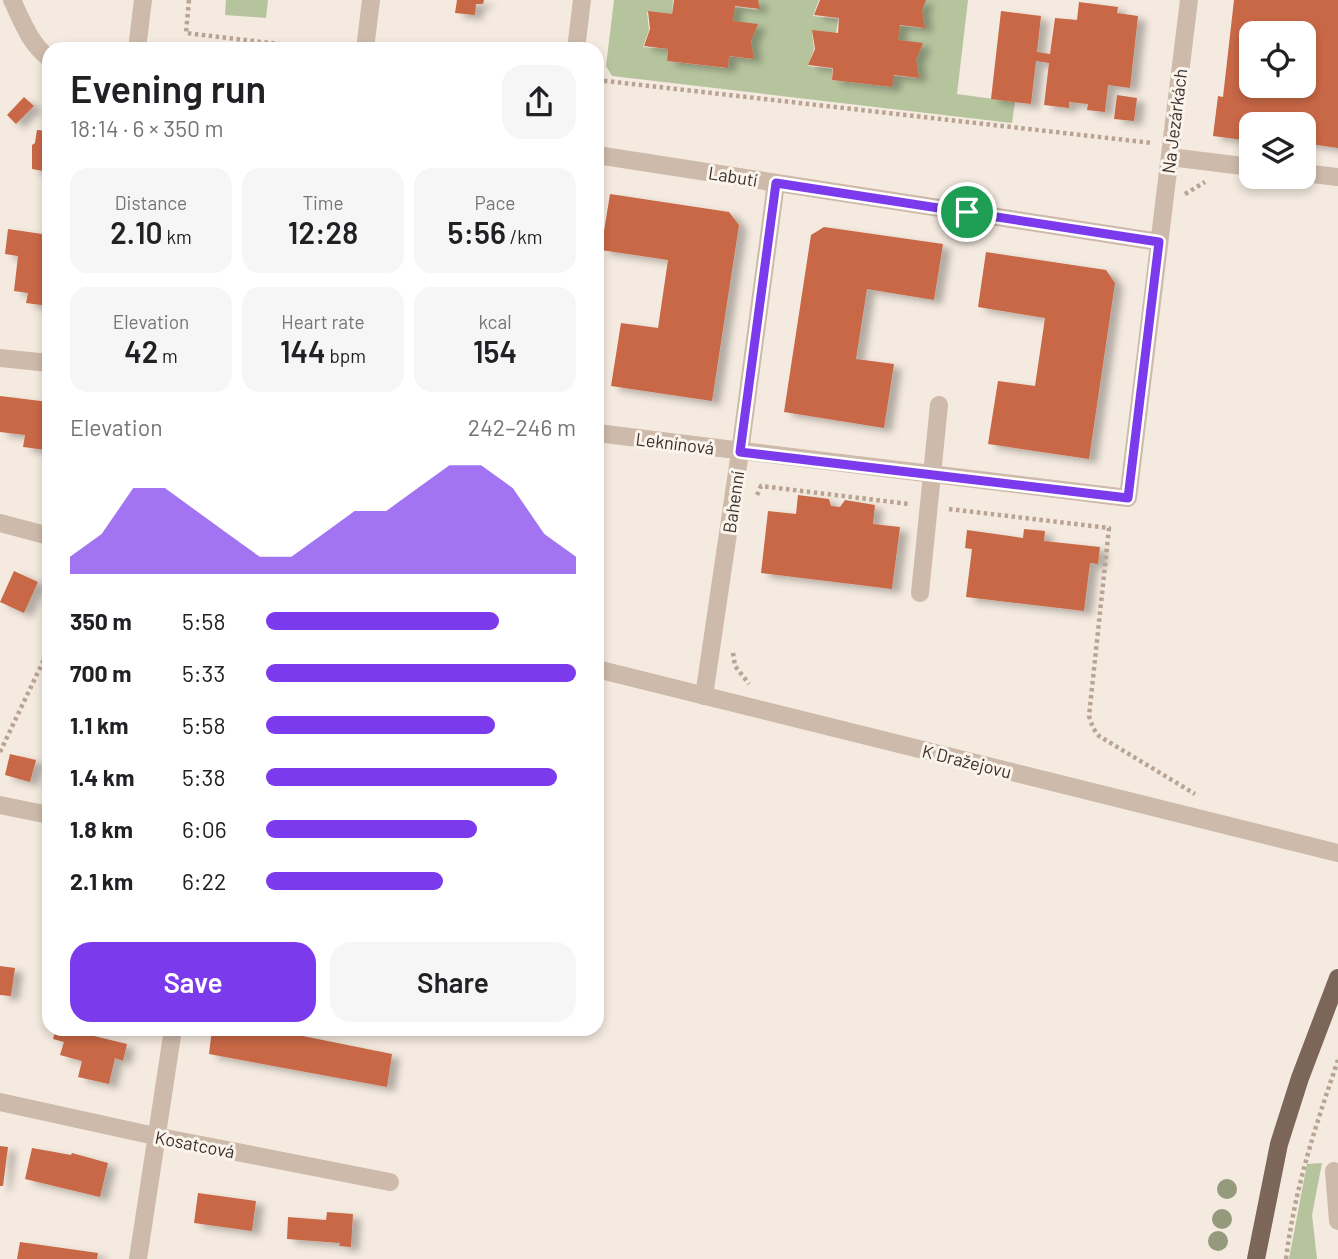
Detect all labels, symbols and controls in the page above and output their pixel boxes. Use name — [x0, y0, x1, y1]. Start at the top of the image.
map controls — [1239, 21, 1316, 189]
button: locate — [1239, 21, 1316, 98]
text: Evening run — [70, 65, 266, 111]
button: share — [502, 65, 576, 139]
street label: Na Jezárkách — [1157, 67, 1191, 175]
button: layers — [1239, 112, 1316, 189]
text: 18:14 · 6 × 350 m — [70, 114, 224, 142]
street label: Labutí — [707, 161, 759, 191]
pin — [937, 182, 997, 242]
text: Distance — [115, 191, 187, 214]
text: Time — [302, 191, 344, 214]
text: Pace — [475, 191, 515, 214]
icon: arrive — [948, 193, 986, 231]
text: 2.10 — [110, 214, 163, 250]
text: 12:28 — [288, 214, 358, 250]
text: 5:56 — [448, 214, 506, 250]
text: km — [163, 225, 192, 248]
text: /km — [506, 225, 542, 248]
text: Elevation — [113, 310, 189, 333]
text: Heart rate — [281, 310, 365, 333]
text: kcal — [478, 310, 512, 333]
text: 42 — [124, 333, 158, 369]
text: 144 — [280, 333, 326, 369]
text: 154 — [473, 333, 517, 369]
text: m — [158, 344, 178, 367]
text: bpm — [326, 344, 366, 367]
text: Elevation — [70, 413, 163, 441]
text: 242–246 m — [468, 413, 576, 441]
street label: Leknínová — [634, 427, 716, 459]
street label: Bahenní — [718, 469, 748, 535]
text: 350 m — [70, 607, 132, 635]
text: 5:58 — [182, 607, 225, 635]
text: 700 m — [70, 659, 131, 687]
text: 5:33 — [182, 659, 225, 687]
text: 1.1 km — [70, 711, 129, 739]
text: 5:58 — [182, 711, 225, 739]
street label: K Dražejovu — [920, 739, 1014, 783]
text: 1.4 km — [70, 763, 134, 791]
text: 5:38 — [182, 763, 225, 791]
text: 1.8 km — [70, 815, 133, 843]
text: 6:06 — [182, 815, 226, 843]
text: 2.1 km — [70, 867, 133, 895]
text: 6:22 — [182, 867, 226, 895]
button: Save — [70, 942, 316, 1022]
button: Share — [330, 942, 576, 1022]
street label: Kosatcová — [153, 1125, 237, 1163]

